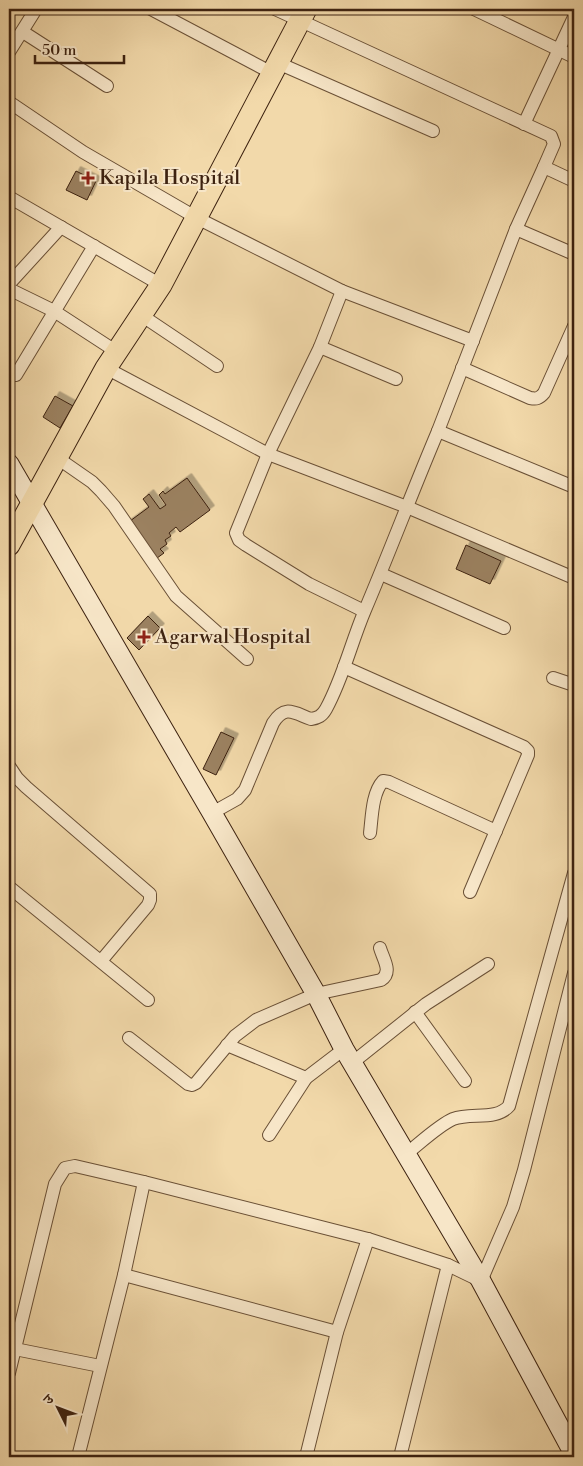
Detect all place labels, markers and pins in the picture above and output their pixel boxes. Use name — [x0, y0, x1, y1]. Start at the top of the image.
place label: Kapila Hospital — [99, 166, 240, 191]
marker: Kapila Hospital — [81, 171, 95, 185]
place label: Agarwal Hospital — [154, 625, 311, 650]
marker: Agarwal Hospital — [137, 630, 151, 644]

